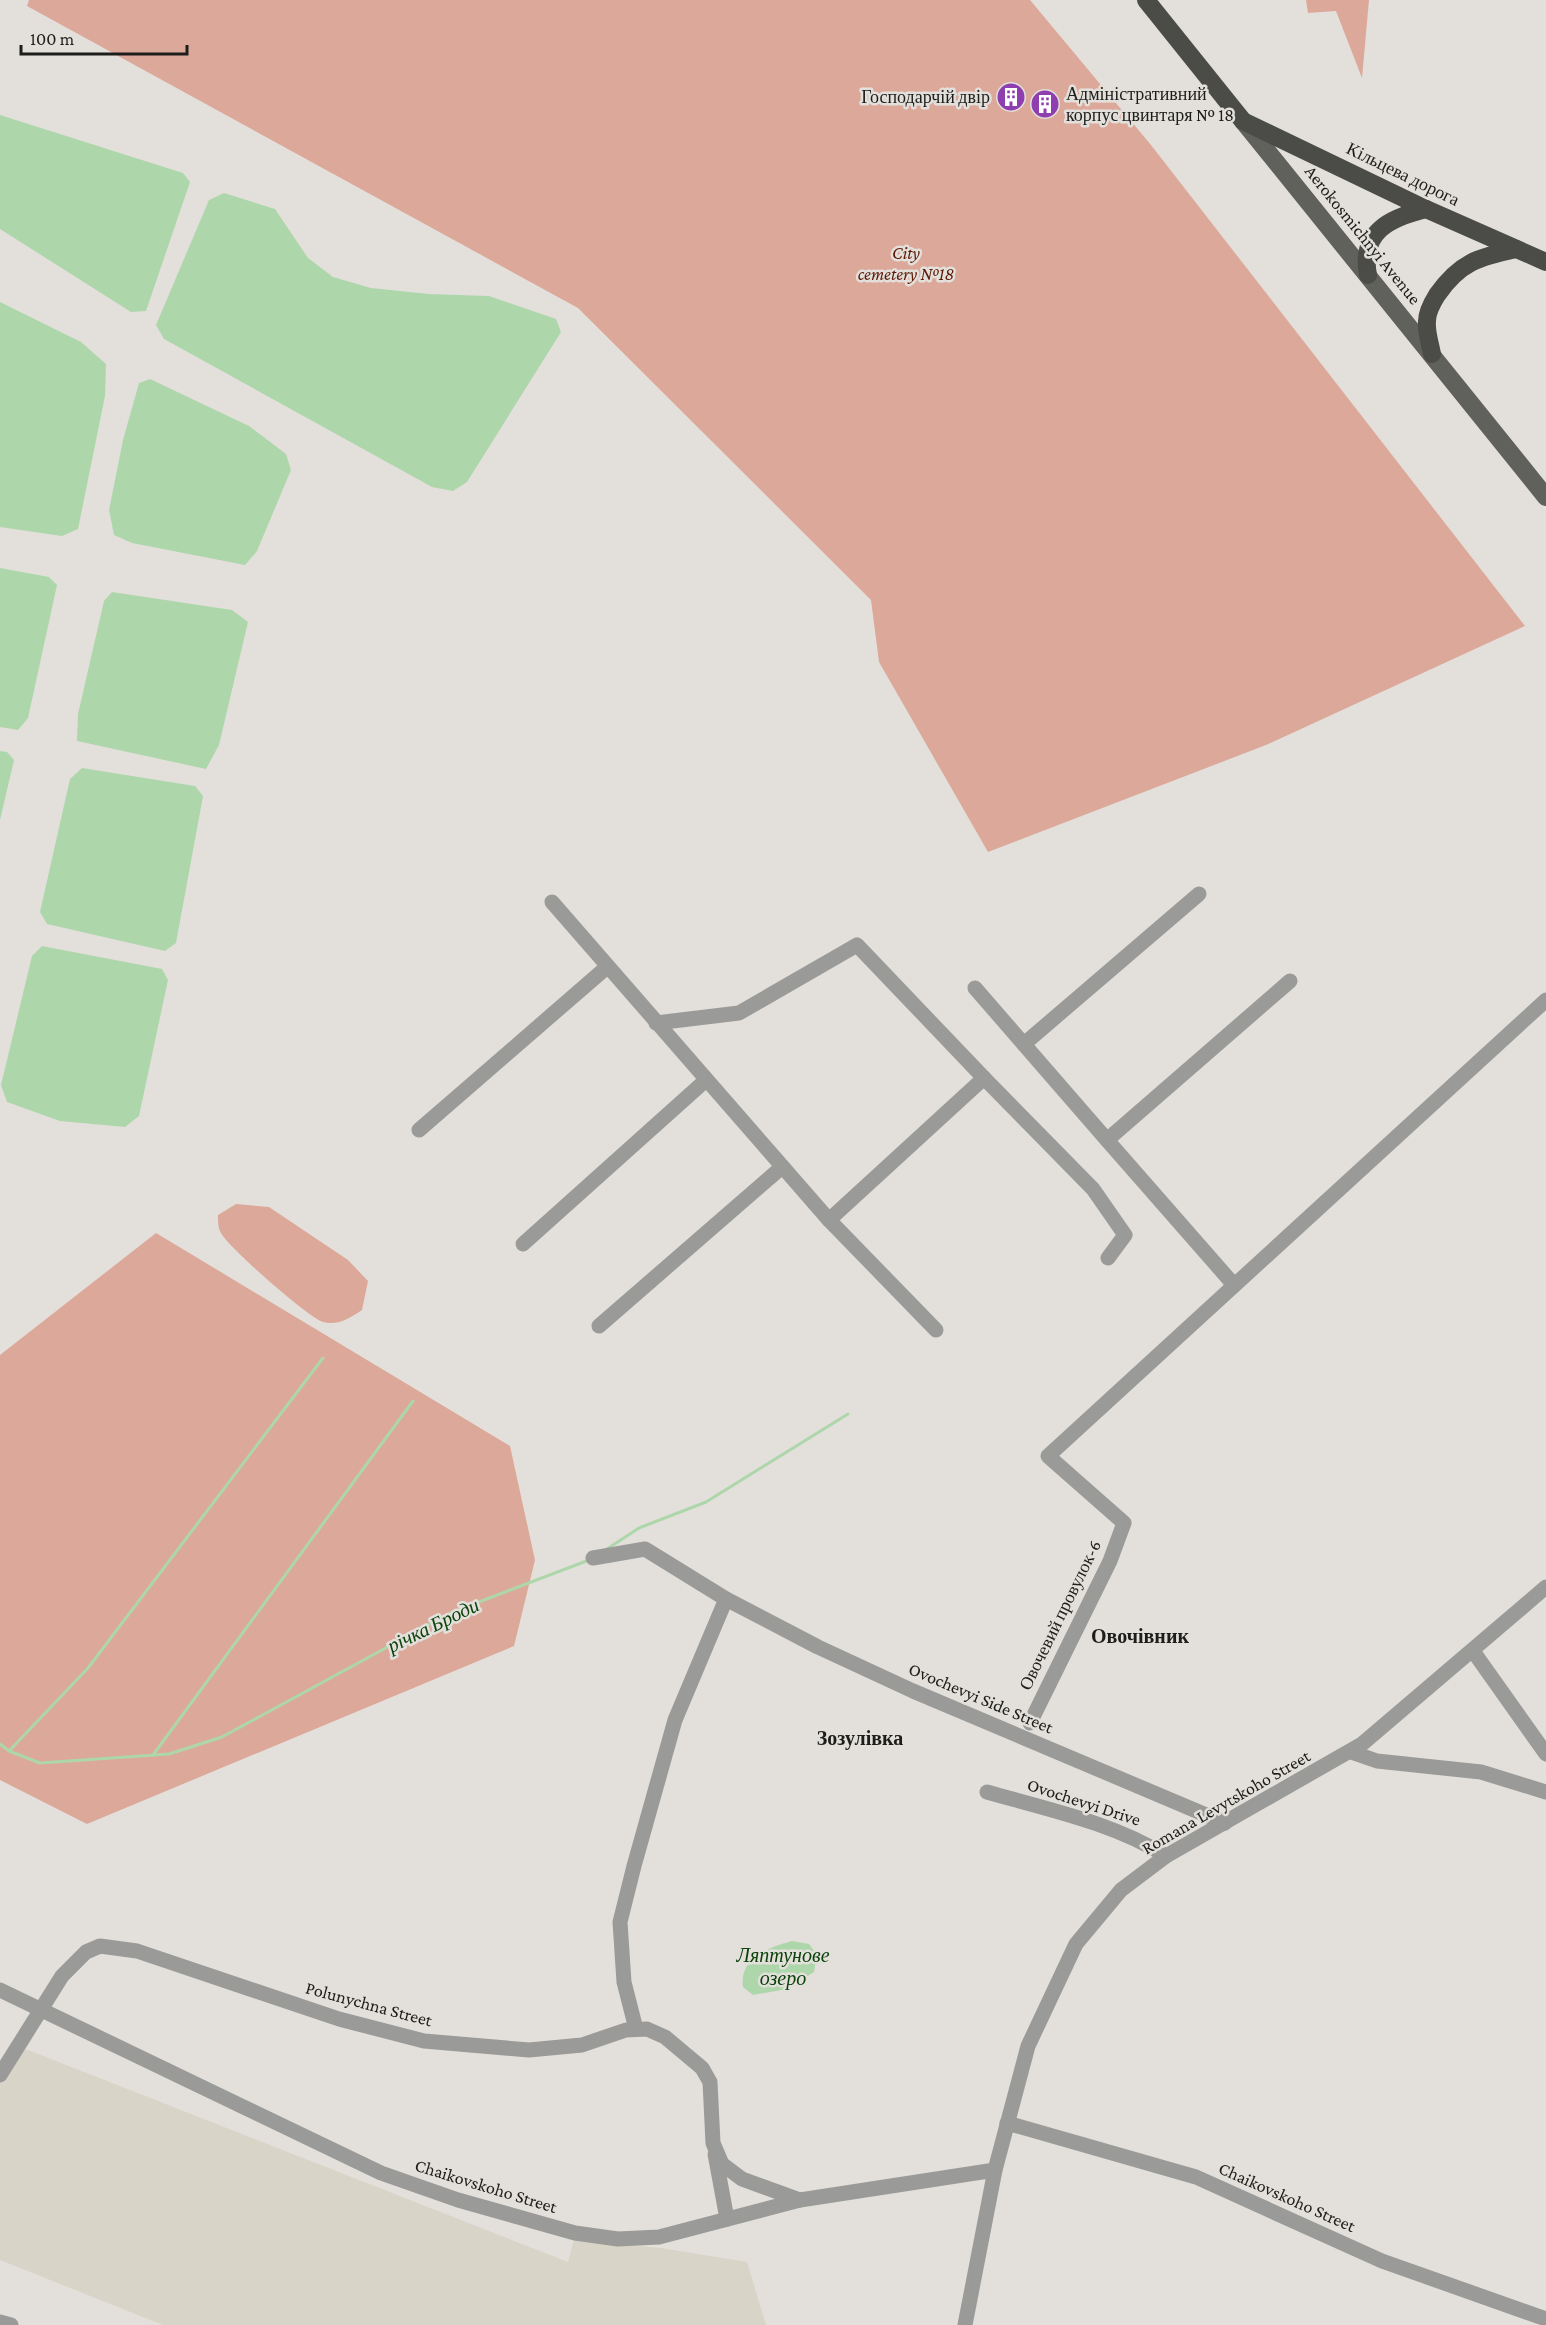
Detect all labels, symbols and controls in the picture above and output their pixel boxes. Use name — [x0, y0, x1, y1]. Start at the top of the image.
scale bar — [21, 18, 188, 56]
text: 100 m — [30, 29, 75, 49]
building icon: Господарчій двір — [995, 81, 1027, 113]
place label: Адміністративний корпус цвинтаря № 18 — [1066, 84, 1234, 125]
place label: Господарчій двір — [861, 87, 990, 107]
building icon: Адміністративний корпус цвинтаря № 18 — [1029, 88, 1061, 120]
street label: Кільцева дорога — [1343, 138, 1463, 210]
street label: Aerokosmichnyi Avenue — [1301, 162, 1425, 309]
park label: City cemetery №18 — [858, 243, 954, 284]
street label: Овочевий провулок-6 — [1015, 1537, 1105, 1693]
water label: річка Броди — [382, 1593, 483, 1658]
district label: Овочівник — [1091, 1625, 1189, 1647]
street label: Ovochevyi Side Street — [906, 1659, 1057, 1738]
district label: Зозулівка — [817, 1727, 903, 1750]
street label: Romana Levytskoho Street — [1138, 1745, 1315, 1858]
street label: Ovochevyi Drive — [1025, 1774, 1143, 1830]
water label: Ляптунове озеро — [735, 1944, 830, 1990]
street label: Polunychna Street — [303, 1977, 435, 2031]
street label: Chaikovskoho Street — [413, 2155, 560, 2217]
street label: Chaikovskoho Street — [1216, 2158, 1359, 2237]

